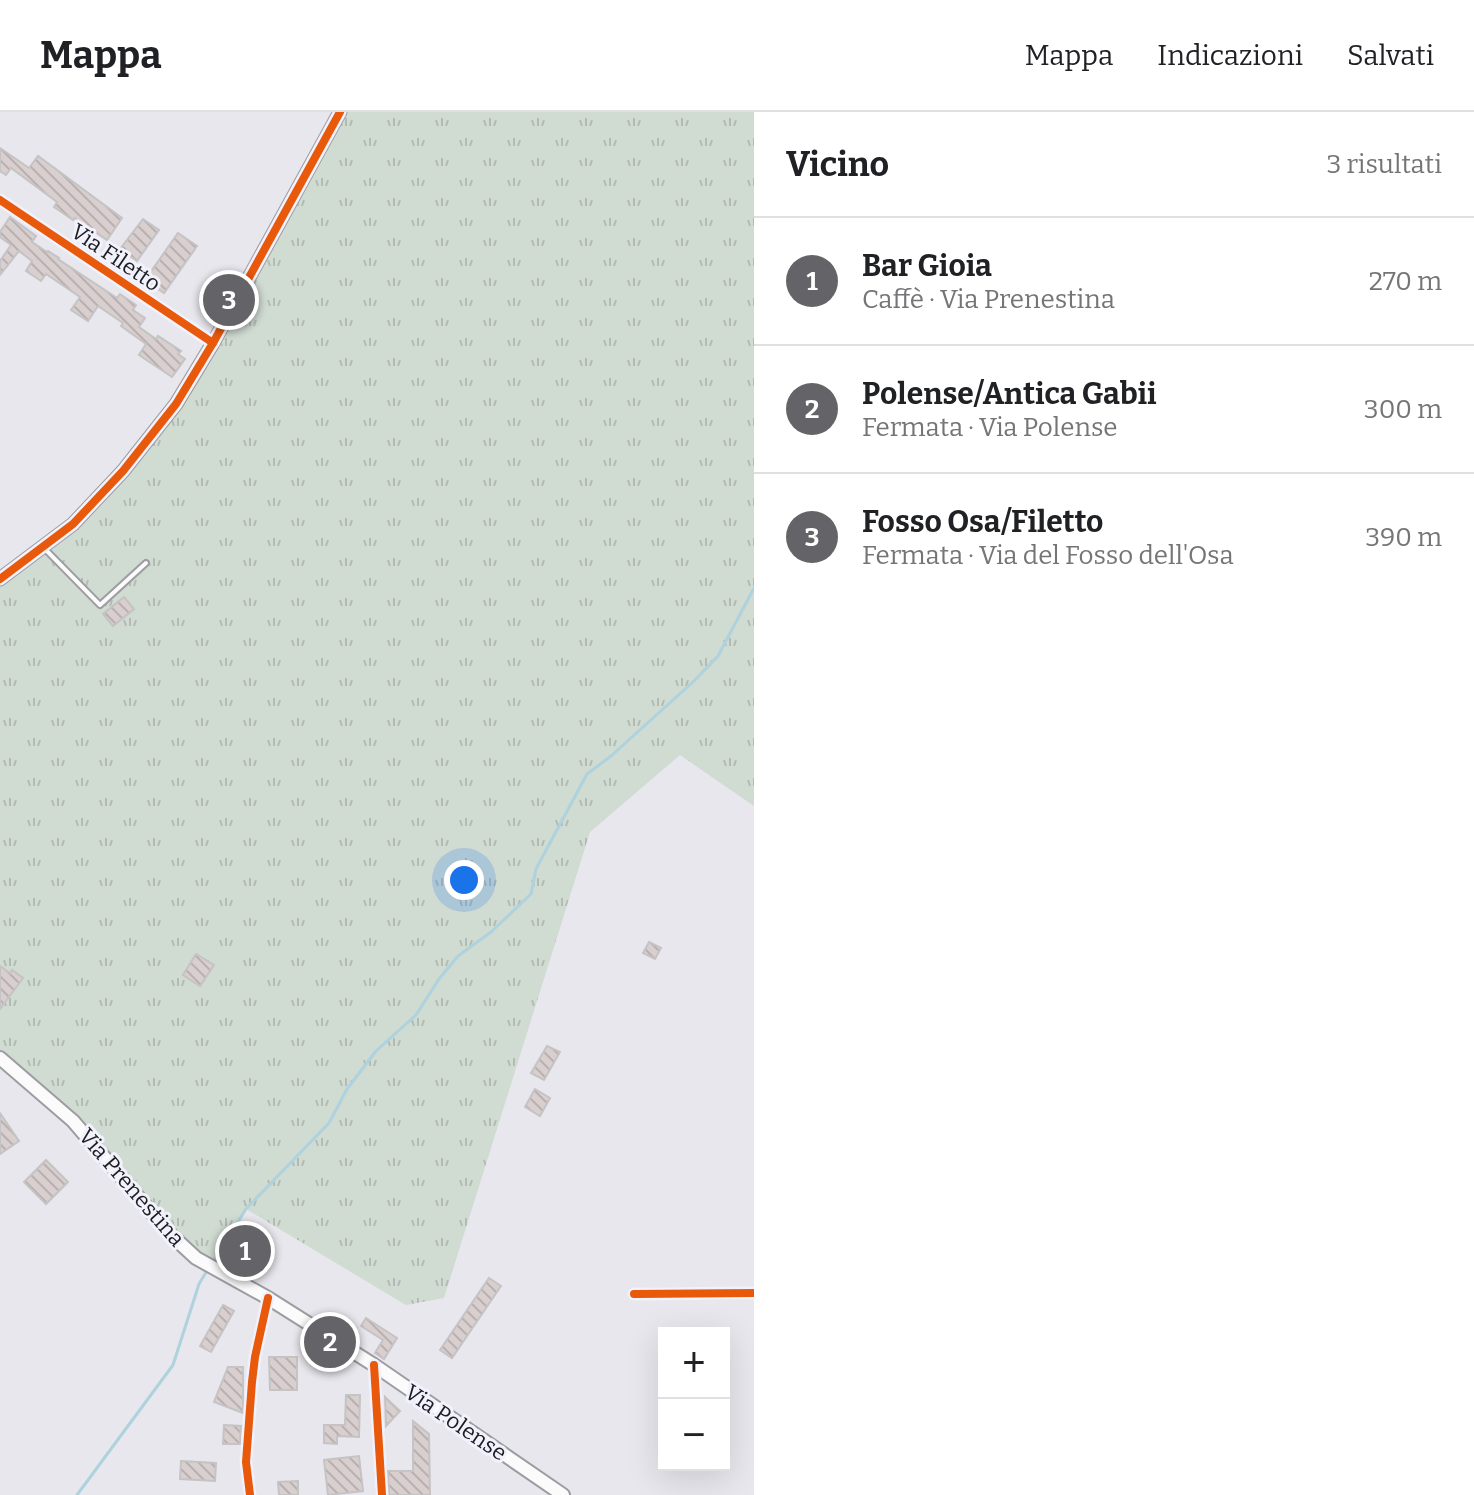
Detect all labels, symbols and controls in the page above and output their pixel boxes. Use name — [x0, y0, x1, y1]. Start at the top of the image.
text: Mappa — [40, 32, 162, 78]
text: Mappa — [1025, 39, 1113, 72]
text: Indicazioni — [1157, 39, 1303, 72]
text: Salvati — [1347, 39, 1434, 72]
text: Vicino — [786, 144, 889, 185]
text: 3 risultati — [1327, 149, 1442, 180]
street label: Via Filetto — [66, 218, 166, 297]
text: Bar Gioia — [862, 248, 992, 284]
text: 1 — [806, 266, 818, 297]
text: 270 m — [1369, 266, 1442, 297]
pin: 3 — [203, 270, 255, 330]
text: Caffè · Via Prenestina — [862, 284, 1115, 315]
text: Polense/Antica Gabii — [862, 376, 1157, 412]
text: 2 — [805, 394, 819, 425]
text: 300 m — [1364, 394, 1442, 425]
text: Fermata · Via Polense — [862, 412, 1118, 443]
text: Fosso Osa/Filetto — [862, 504, 1103, 540]
text: 3 — [805, 522, 819, 553]
text: 390 m — [1365, 522, 1442, 553]
text: Fermata · Via del Fosso dell'Osa — [862, 540, 1234, 571]
your location — [444, 860, 484, 900]
street label: Via Prenestina — [73, 1123, 190, 1252]
pin: 1 — [219, 1221, 271, 1281]
pin: 2 — [304, 1312, 356, 1372]
map controls — [658, 1327, 730, 1471]
button: + — [658, 1327, 730, 1399]
street label: Via Polense — [400, 1378, 512, 1466]
button: − — [658, 1399, 730, 1471]

